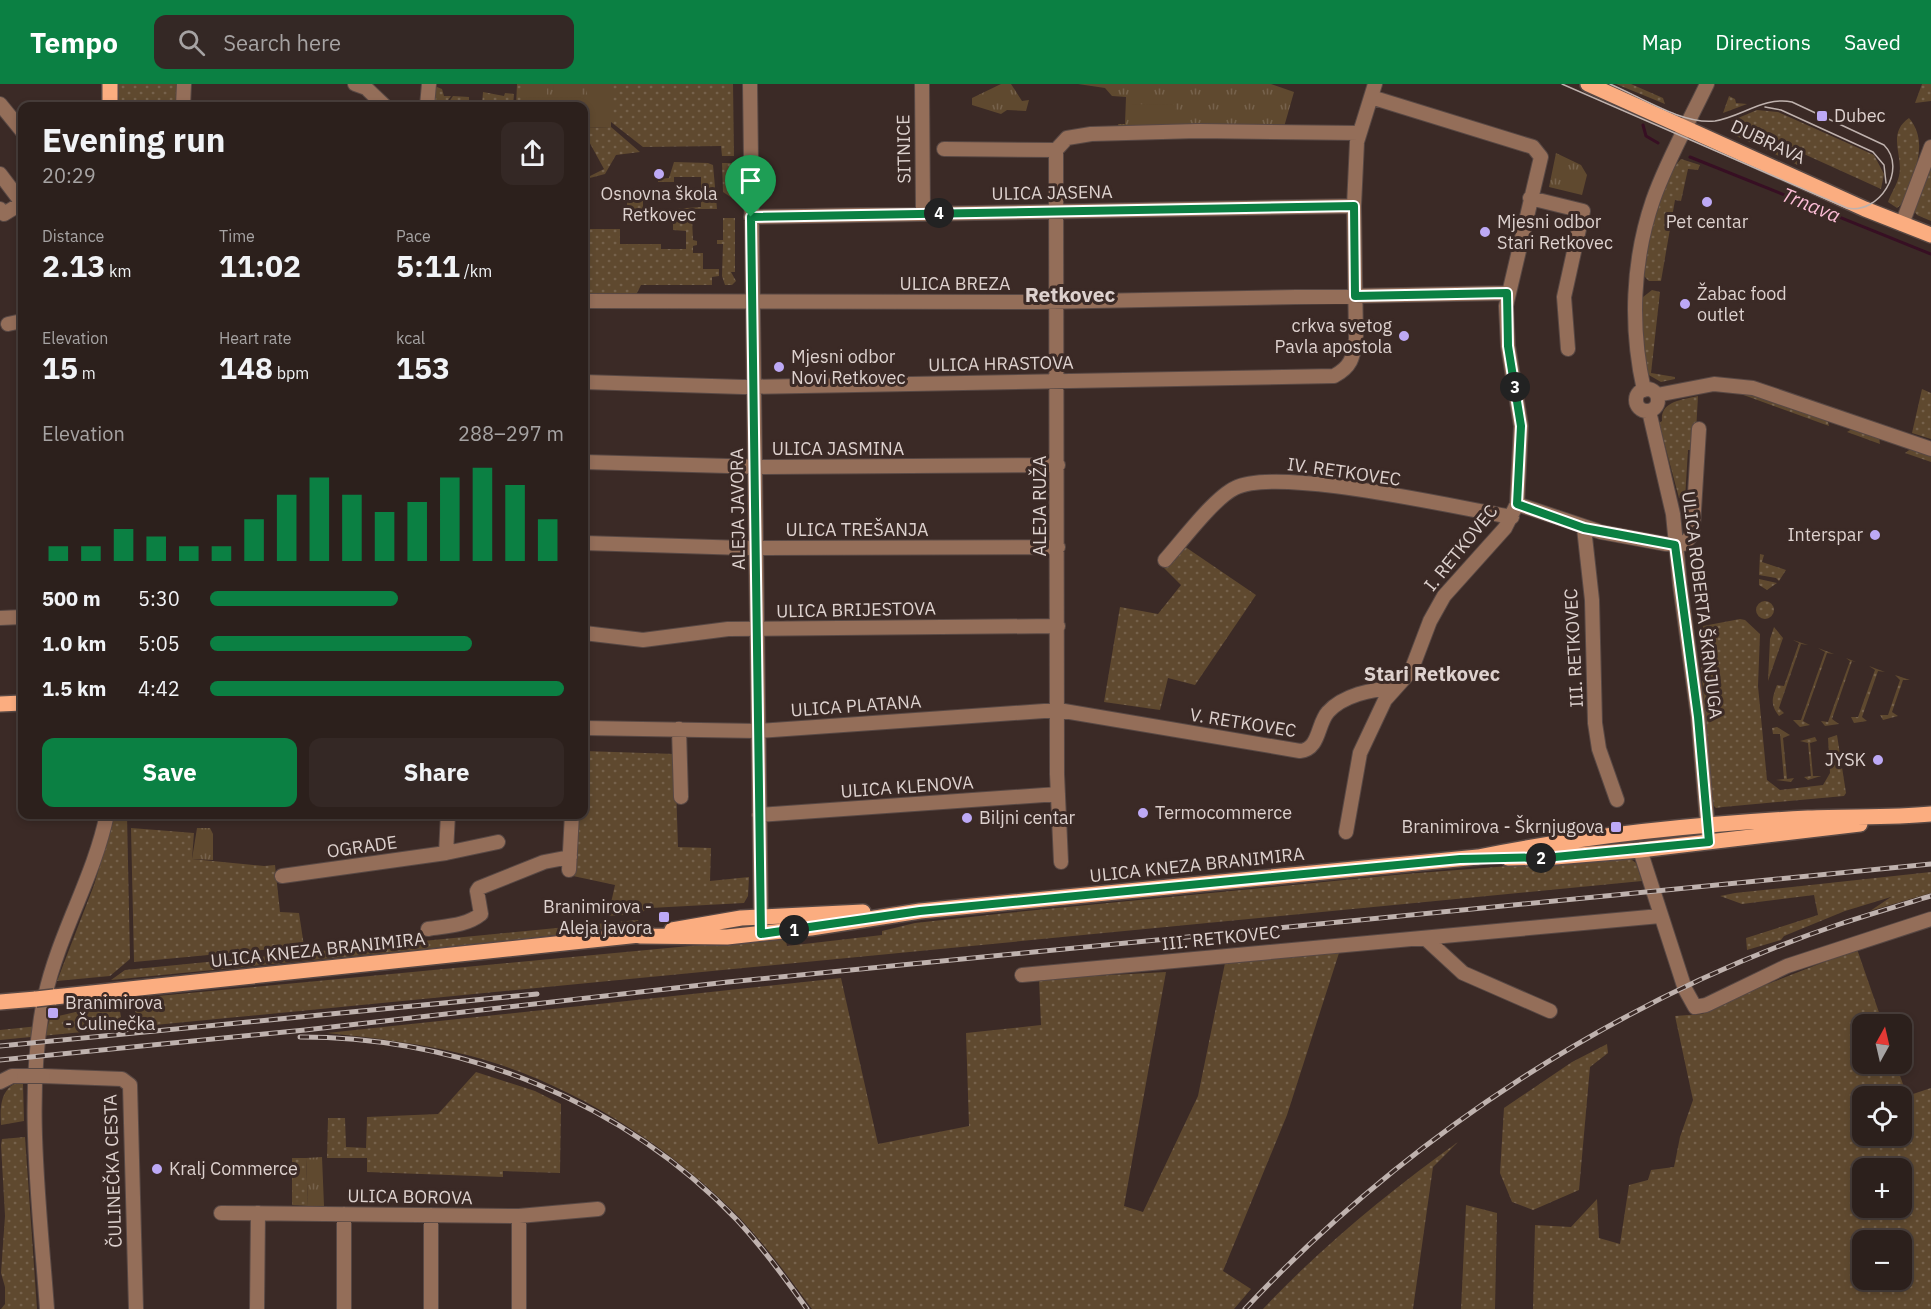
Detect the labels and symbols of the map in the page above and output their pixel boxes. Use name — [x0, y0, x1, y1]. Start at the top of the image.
place label: Dubec — [1834, 104, 1886, 127]
marker: Dubec — [1815, 109, 1829, 123]
street label: SITNICE — [891, 114, 916, 184]
street label: DUBRAVA — [1727, 114, 1810, 169]
pin — [725, 155, 776, 217]
marker: Osnovna škola Retkovec — [652, 167, 666, 181]
street label: ULICA JASENA — [991, 180, 1113, 205]
water label: Trnava — [1778, 181, 1845, 229]
place label: Osnovna škola Retkovec — [600, 182, 718, 226]
marker: Pet centar — [1700, 195, 1714, 209]
pin: 4 — [924, 198, 954, 228]
place label: Mjesni odbor Stari Retkovec — [1497, 210, 1613, 254]
place label: Pet centar — [1666, 210, 1749, 233]
marker: Mjesni odbor Stari Retkovec — [1478, 225, 1492, 239]
street label: ULICA BREZA — [899, 272, 1011, 295]
district label: Retkovec — [1025, 280, 1115, 308]
place label: Žabac food outlet — [1697, 282, 1787, 326]
marker: Žabac food outlet — [1678, 297, 1692, 311]
place label: crkva svetog Pavla apostola — [1275, 314, 1392, 358]
marker: crkva svetog Pavla apostola — [1397, 329, 1411, 343]
place label: Mjesni odbor Novi Retkovec — [791, 345, 905, 389]
street label: ULICA HRASTOVA — [928, 351, 1074, 376]
marker: Mjesni odbor Novi Retkovec — [772, 360, 786, 374]
pin: 3 — [1500, 372, 1530, 402]
street label: ULICA JASMINA — [772, 437, 905, 460]
street label: ALEJA JAVORA — [725, 447, 750, 570]
street label: IV. RETKOVEC — [1286, 452, 1402, 491]
street label: ALEJA RUŽA — [1028, 455, 1051, 557]
street label: ULICA ROBERTA ŠKRNJUGA — [1677, 490, 1729, 721]
street label: I. RETKOVEC — [1419, 500, 1503, 596]
street label: ULICA TREŠANJA — [785, 517, 929, 541]
place label: Interspar — [1787, 523, 1863, 546]
marker: Interspar — [1868, 528, 1882, 542]
street label: III. RETKOVEC — [1559, 588, 1588, 708]
street label: ULICA BRIJESTOVA — [776, 597, 937, 622]
district label: Stari Retkovec — [1364, 660, 1500, 687]
street label: ULICA PLATANA — [790, 689, 923, 722]
street label: V. RETKOVEC — [1188, 703, 1298, 742]
place label: JYSK — [1825, 748, 1867, 771]
marker: JYSK — [1871, 753, 1885, 767]
street label: ULICA KLENOVA — [840, 770, 975, 803]
place label: Termocommerce — [1155, 801, 1292, 824]
place label: Biljni centar — [979, 806, 1076, 829]
marker: Termocommerce — [1136, 806, 1150, 820]
marker: Biljni centar — [960, 811, 974, 825]
place label: Branimirova - Škrnjugova — [1402, 814, 1604, 838]
marker: Branimirova - Škrnjugova — [1609, 820, 1623, 834]
street label: OGRADE — [325, 830, 399, 863]
street label: ULICA KNEZA BRANIMIRA — [1088, 842, 1306, 887]
pin: 2 — [1526, 843, 1556, 873]
place label: Branimirova - Aleja javora — [543, 895, 652, 939]
marker: Branimirova - Aleja javora — [657, 910, 671, 924]
pin: 1 — [779, 915, 809, 945]
street label: III. RETKOVEC — [1160, 920, 1281, 955]
street label: ULICA KNEZA BRANIMIRA — [209, 927, 427, 972]
place label: Branimirova - Čulinečka — [65, 991, 163, 1035]
marker: Branimirova - Čulinečka — [46, 1006, 60, 1020]
north arrow — [1852, 1014, 1912, 1074]
street label: ČULINEČKA CESTA — [97, 1093, 127, 1248]
place label: Kralj Commerce — [169, 1157, 298, 1180]
marker: Kralj Commerce — [150, 1162, 164, 1176]
street label: ULICA BOROVA — [347, 1184, 473, 1209]

